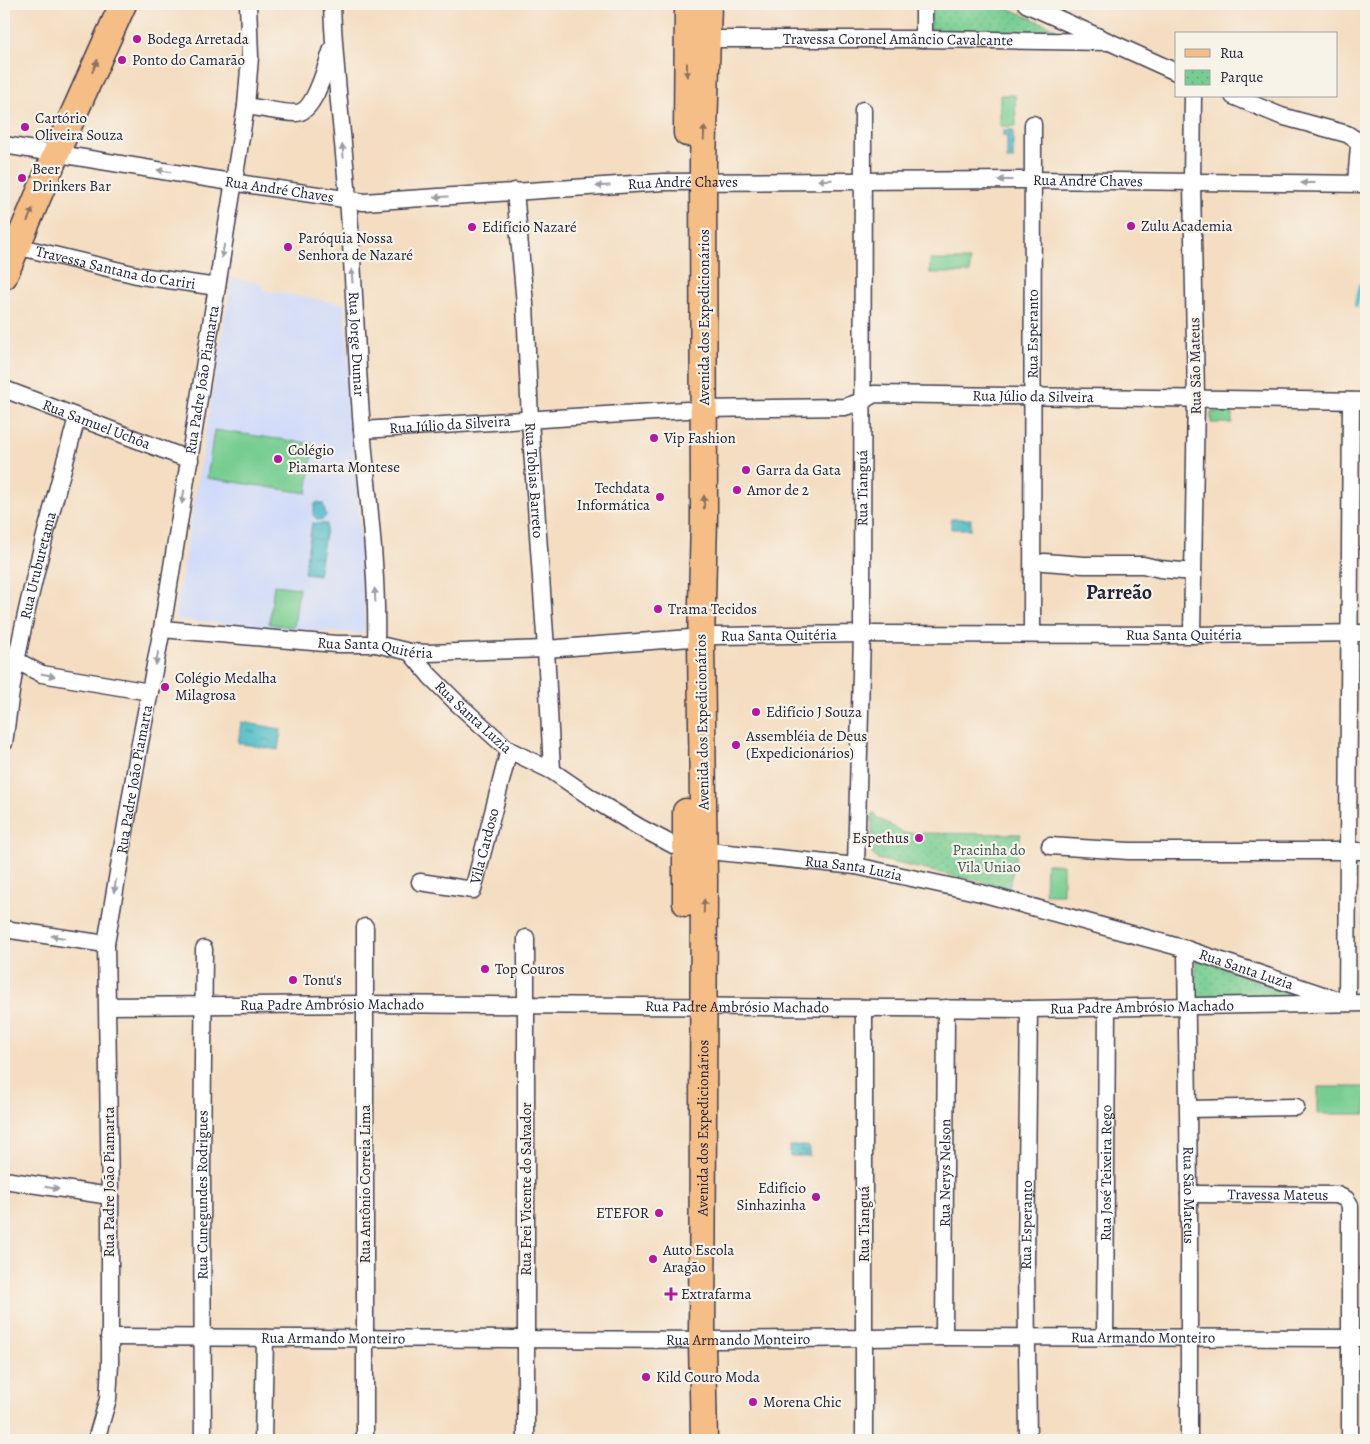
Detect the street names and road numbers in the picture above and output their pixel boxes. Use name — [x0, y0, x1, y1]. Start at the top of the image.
street label: Travessa Coronel Amâncio Cavalcante — [783, 29, 1014, 50]
street label: Rua André Chaves — [1033, 170, 1143, 191]
street label: Rua André Chaves — [223, 171, 335, 207]
street label: Rua André Chaves — [627, 172, 738, 194]
street label: Avenida dos Expedicionários — [694, 229, 714, 406]
street label: Travessa Santana do Cariri — [33, 241, 197, 294]
street label: Rua Esperanto — [1023, 289, 1043, 379]
street label: Rua Jorge Dumar — [344, 291, 370, 398]
street label: Rua Padre João Piamarta — [180, 304, 224, 456]
street label: Rua São Mateus — [1184, 317, 1206, 415]
street label: Rua Júlio da Silveira — [972, 385, 1094, 407]
street label: Rua Samuel Uchôa — [40, 395, 153, 454]
street label: Rua Júlio da Silveira — [389, 411, 511, 438]
street label: Rua Tobias Barreto — [520, 422, 548, 539]
street label: Rua Tianguá — [852, 450, 872, 526]
street label: Rua Uruburetama — [15, 509, 61, 621]
street label: Rua Santa Quitéria — [721, 624, 837, 646]
street label: Rua Santa Quitéria — [1126, 624, 1242, 645]
street label: Rua Santa Quitéria — [316, 632, 433, 663]
street label: Avenida dos Expedicionários — [690, 634, 714, 811]
street label: Rua Santa Luzia — [430, 676, 516, 758]
street label: Rua Padre João Piamarta — [111, 703, 157, 855]
street label: Vila Cardoso — [465, 806, 504, 887]
street label: Rua Santa Luzia — [804, 851, 904, 886]
street label: Rua Santa Luzia — [1196, 944, 1296, 994]
street label: Rua Padre Ambrósio Machado — [240, 994, 424, 1015]
street label: Rua Padre Ambrósio Machado — [1050, 995, 1234, 1019]
street label: Rua Padre Ambrósio Machado — [645, 996, 829, 1017]
street label: Avenida dos Expedicionários — [693, 1040, 713, 1217]
street label: Rua Frei Vicente do Salvador — [516, 1102, 536, 1276]
street label: Rua Antônio Correia Lima — [355, 1105, 375, 1263]
street label: Rua José Teixeira Rego — [1096, 1105, 1116, 1241]
street label: Rua Padre João Piamarta — [99, 1107, 119, 1257]
street label: Rua Cunegundes Rodrigues — [192, 1110, 213, 1280]
street label: Rua Nerys Nelson — [935, 1119, 955, 1227]
street label: Rua São Mateus — [1178, 1146, 1199, 1244]
street label: Rua Esperanto — [1016, 1180, 1037, 1270]
street label: Travessa Mateus — [1228, 1184, 1328, 1205]
street label: Rua Tianguá — [854, 1186, 874, 1262]
street label: Rua Armando Monteiro — [1071, 1327, 1215, 1348]
street label: Rua Armando Monteiro — [261, 1328, 405, 1348]
street label: Rua Armando Monteiro — [666, 1329, 810, 1350]

